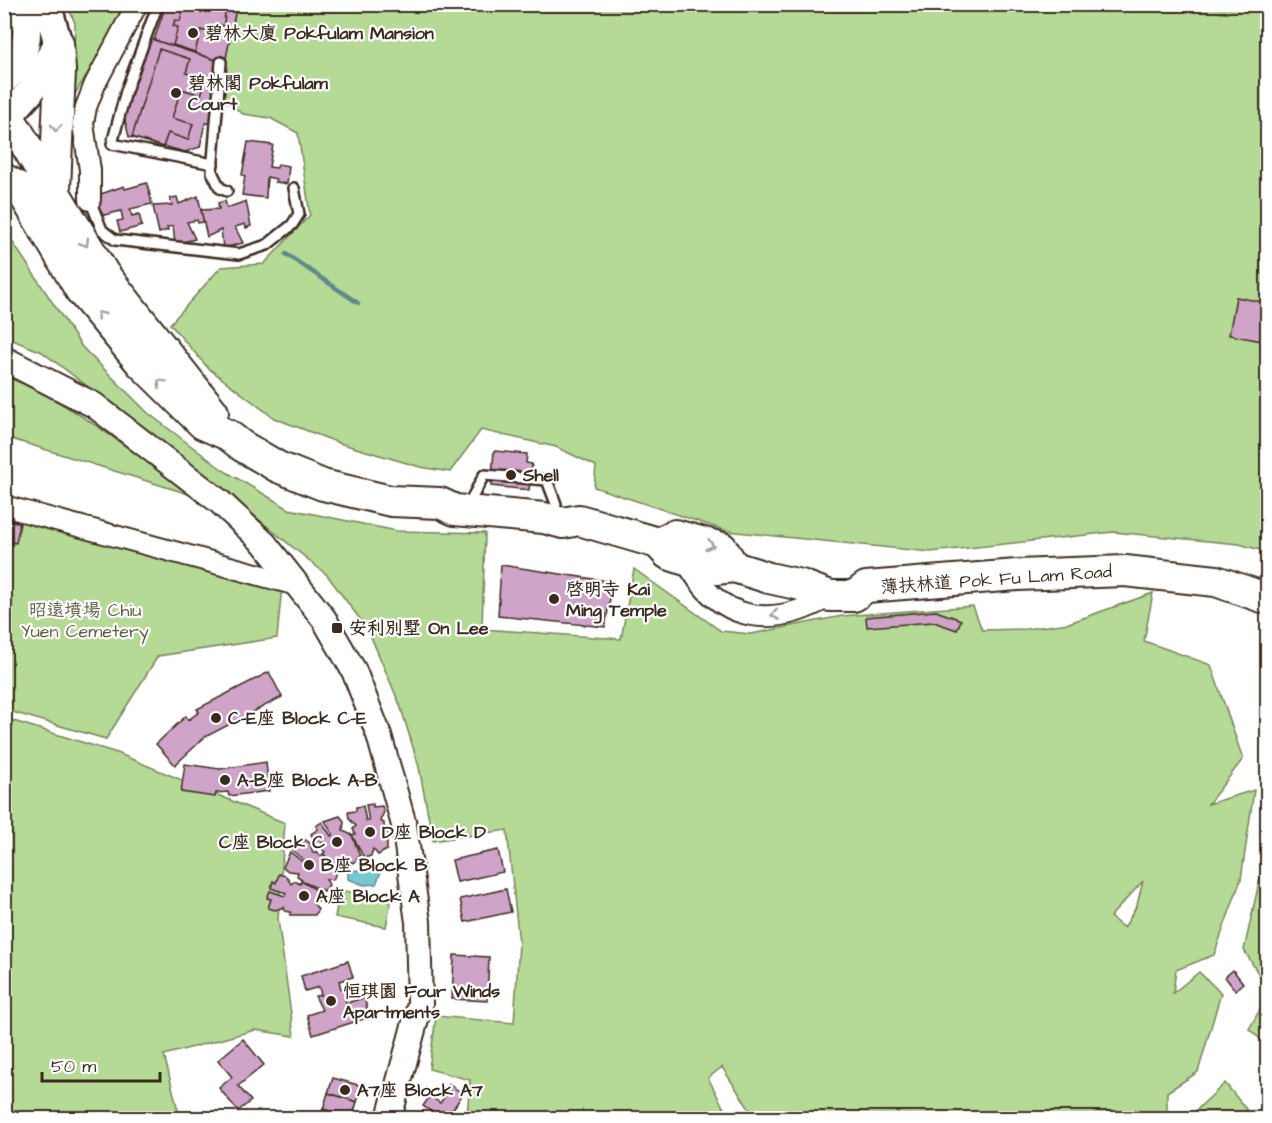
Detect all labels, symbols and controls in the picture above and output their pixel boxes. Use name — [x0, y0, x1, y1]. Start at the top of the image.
place label: 碧林大廈 Pokfulam Mansion — [205, 21, 434, 46]
marker: 碧林大廈 Pokfulam Mansion — [186, 26, 200, 40]
place label: 碧林閣 Pokfulam Court — [188, 71, 329, 117]
marker: 碧林閣 Pokfulam Court — [169, 86, 183, 100]
one-way arrow — [50, 124, 63, 133]
one-way arrow — [78, 237, 89, 247]
one-way arrow — [97, 310, 108, 321]
one-way arrow — [157, 380, 168, 391]
place label: Shell — [522, 463, 559, 488]
marker: Shell — [504, 468, 518, 482]
one-way arrow — [704, 537, 714, 550]
street label: 薄扶林道 Pok Fu Lam Road — [879, 559, 1113, 600]
place label: 啓明寺 Kai Ming Temple — [566, 577, 667, 624]
marker: 啓明寺 Kai Ming Temple — [547, 592, 561, 606]
park label: 昭遠墳場 Chiu Yuen Cemetery — [21, 598, 149, 645]
one-way arrow — [771, 608, 781, 621]
place label: 安利別墅 On Lee — [349, 616, 489, 641]
marker: 安利別墅 On Lee — [330, 621, 344, 635]
place label: C-E座 Block C-E — [228, 706, 367, 731]
marker: C-E座 Block C-E — [209, 711, 223, 725]
place label: A-B座 Block A-B — [237, 768, 378, 793]
marker: A-B座 Block A-B — [218, 773, 232, 787]
place label: D座 Block D — [382, 820, 486, 845]
marker: D座 Block D — [363, 825, 377, 839]
place label: C座 Block C — [219, 830, 325, 855]
marker: C座 Block C — [330, 835, 344, 849]
place label: B座 Block B — [321, 853, 427, 878]
marker: B座 Block B — [302, 858, 316, 872]
place label: A座 Block A — [316, 884, 420, 909]
marker: A座 Block A — [297, 889, 311, 903]
place label: 恒琪園 Four Winds Apartments — [343, 979, 500, 1025]
marker: 恒琪園 Four Winds Apartments — [324, 994, 338, 1008]
scale bar — [42, 1045, 160, 1083]
text: 50 m — [51, 1054, 96, 1079]
place label: A7座 Block A7 — [357, 1078, 484, 1103]
marker: A7座 Block A7 — [338, 1083, 352, 1097]

